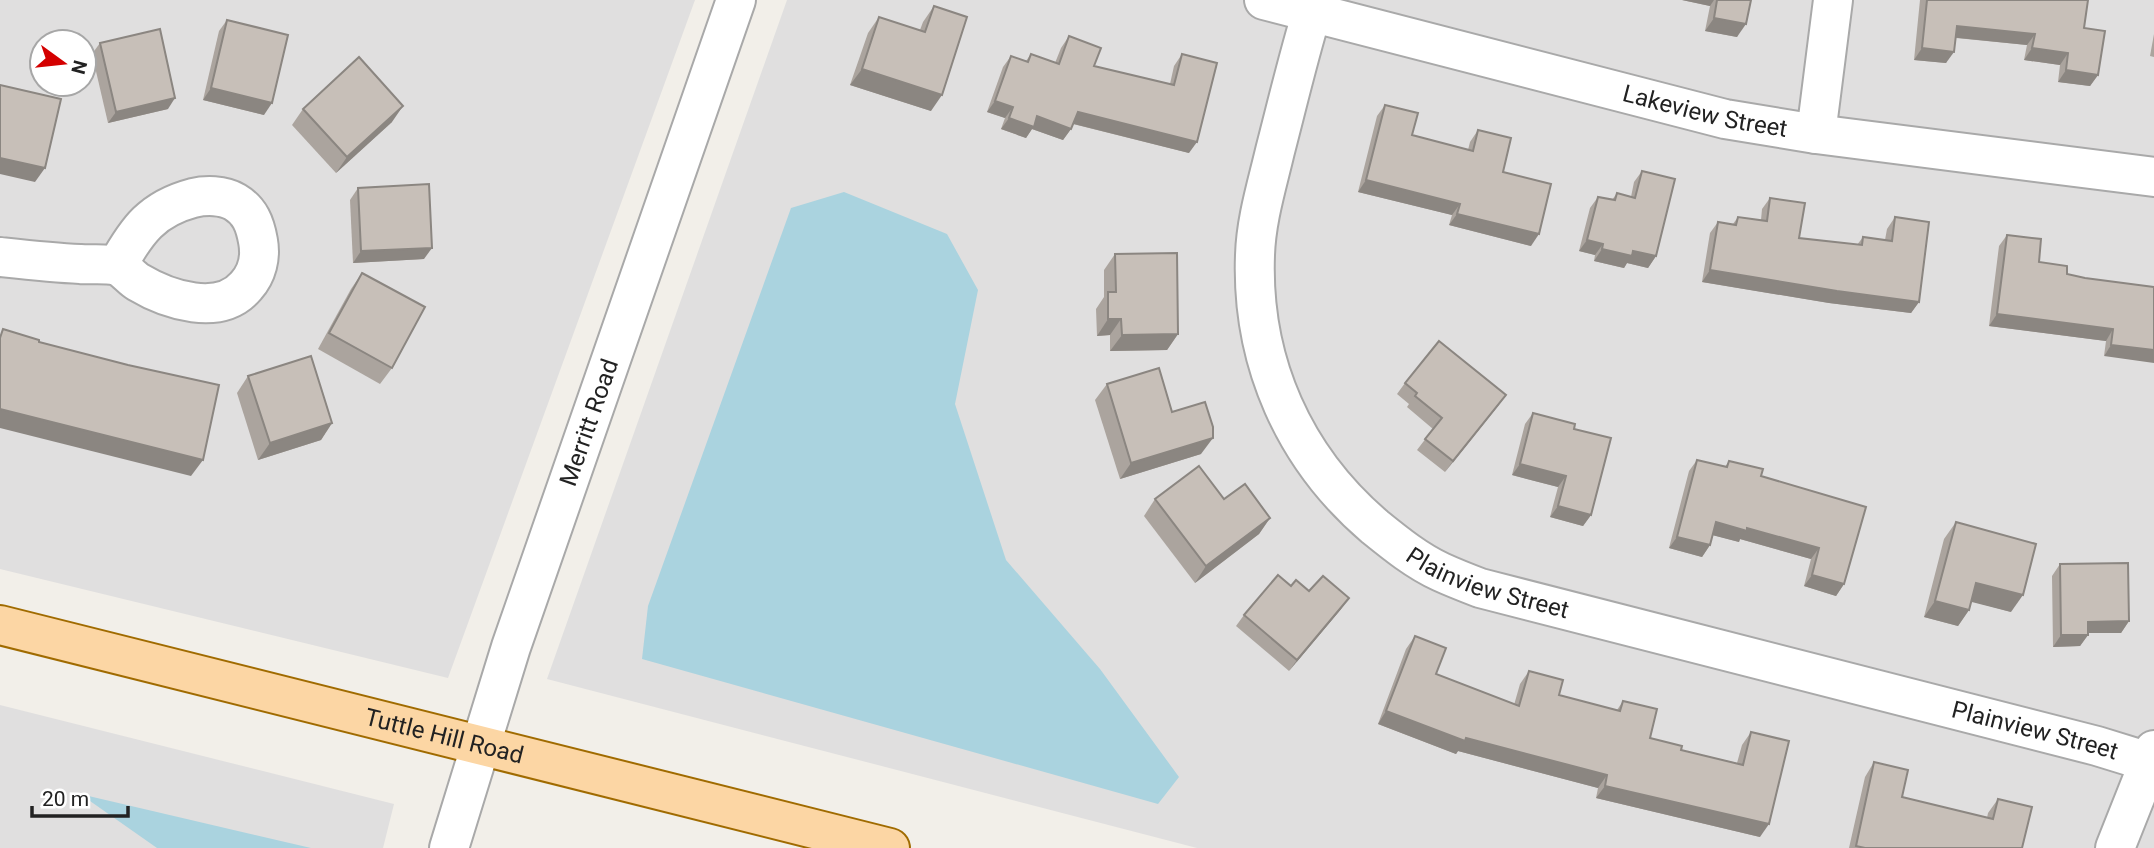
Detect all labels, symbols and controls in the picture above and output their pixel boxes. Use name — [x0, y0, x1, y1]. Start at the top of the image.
north arrow — [28, 28, 98, 98]
text: N — [66, 58, 92, 77]
street label: Lakeview Street — [1620, 79, 1790, 143]
street label: Merritt Road — [554, 355, 624, 490]
street label: Plainview Street — [1401, 542, 1572, 624]
street label: Plainview Street — [1949, 695, 2122, 766]
street label: Tuttle Hill Road — [362, 703, 526, 770]
scale bar — [32, 774, 128, 818]
text: 20 m — [42, 787, 89, 811]

